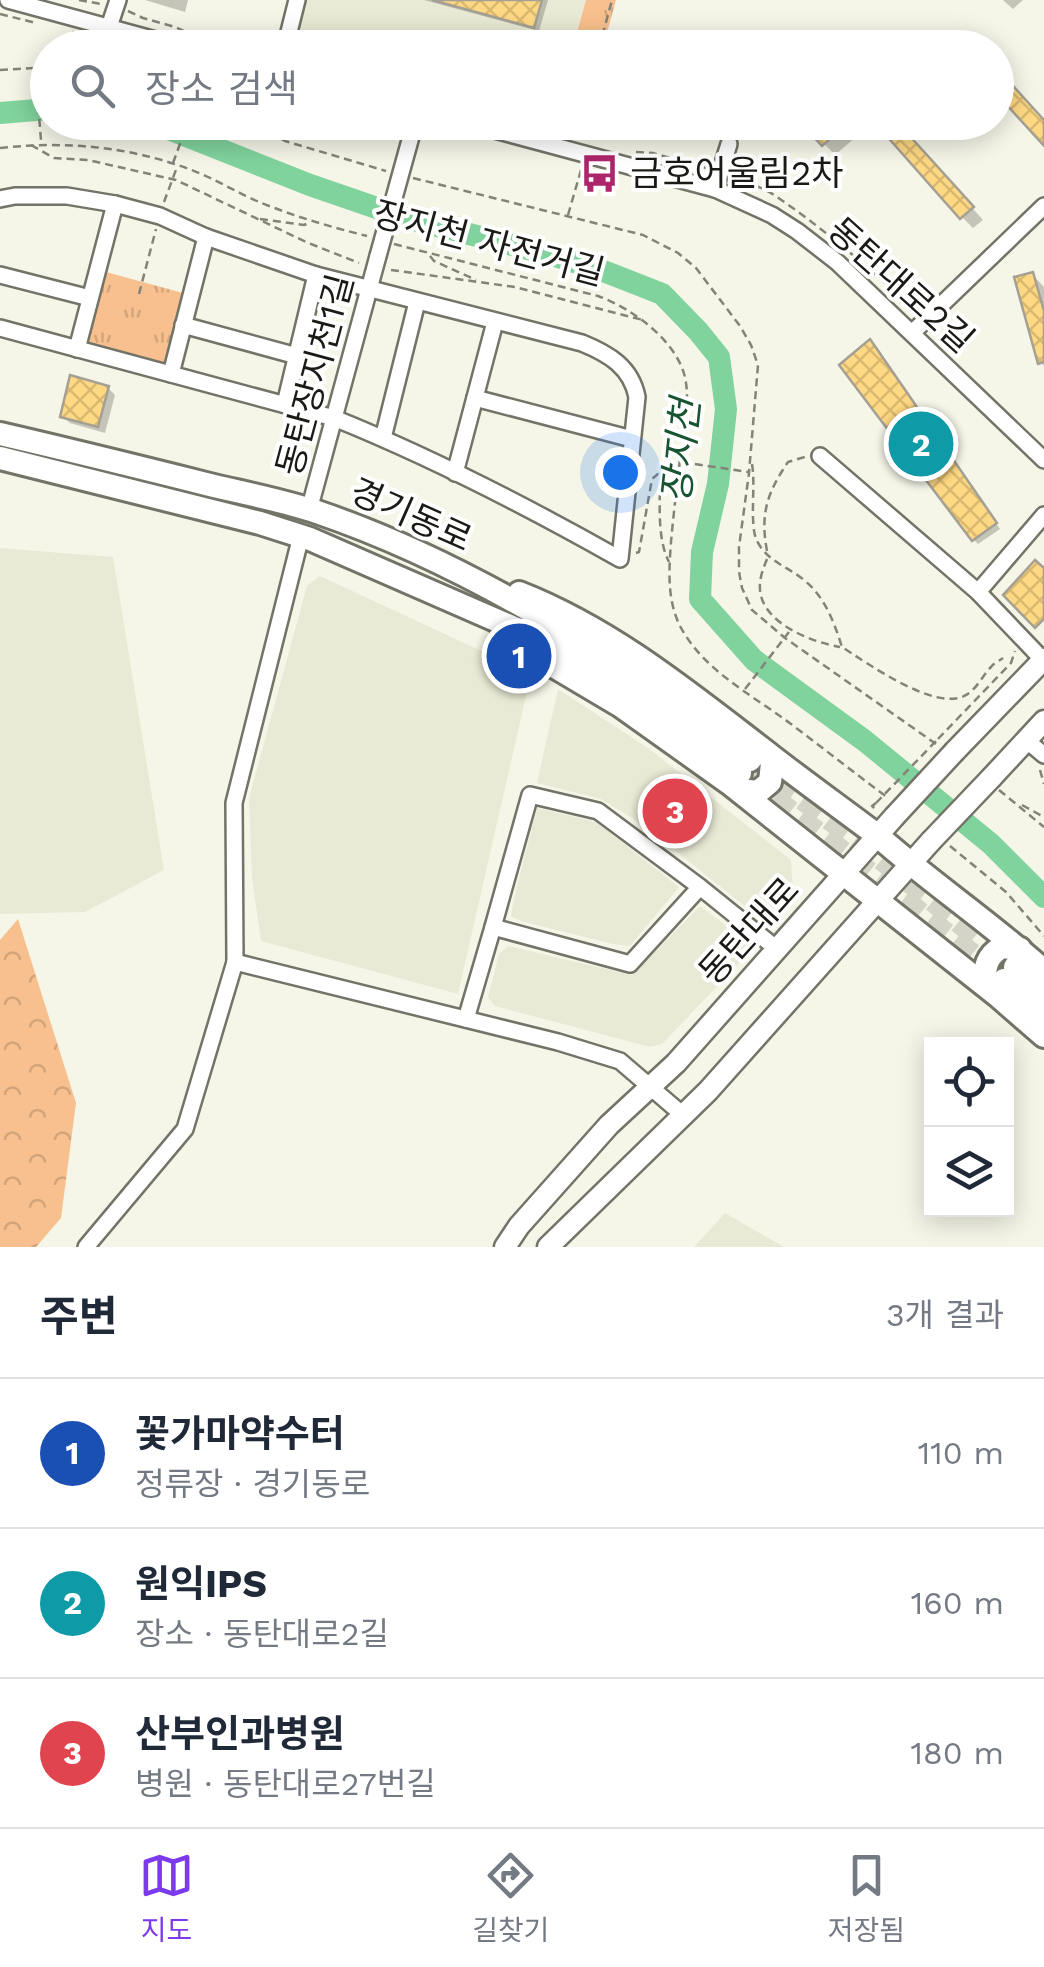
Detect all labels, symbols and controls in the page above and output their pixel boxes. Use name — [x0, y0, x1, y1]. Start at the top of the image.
search box — [30, 30, 1014, 140]
icon: search — [65, 58, 120, 113]
text: 장소 검색 — [145, 67, 298, 111]
bus stop icon: 금호어울림2차 — [579, 152, 621, 194]
place label: 금호어울림2차 — [630, 152, 844, 194]
street label: 장지천 자전거길 — [369, 192, 609, 294]
street label: 동탄대로2길 — [820, 209, 982, 361]
street label: 동탄장지천1길 — [268, 270, 362, 480]
water label: 장지천 — [654, 393, 709, 505]
pin: 2 — [888, 406, 954, 482]
your location — [595, 447, 646, 498]
street label: 경기동로 — [344, 470, 478, 560]
pin: 1 — [486, 618, 552, 694]
pin: 3 — [642, 774, 708, 848]
street label: 동탄대로 — [690, 869, 808, 993]
map controls — [924, 1037, 1014, 1217]
button: locate — [924, 1037, 1014, 1127]
button: layers — [924, 1127, 1014, 1217]
text: 주변 — [40, 1292, 117, 1341]
text: 3개 결과 — [886, 1296, 1004, 1334]
text: 꽃가마약수터 — [135, 1412, 345, 1456]
text: 1 — [66, 1434, 79, 1472]
text: 110 m — [918, 1434, 1004, 1472]
text: 정류장 · 경기동로 — [135, 1465, 370, 1503]
text: 원익IPS — [135, 1562, 267, 1606]
text: 2 — [63, 1584, 82, 1622]
text: 160 m — [911, 1584, 1004, 1622]
text: 장소 · 동탄대로2길 — [135, 1615, 389, 1653]
text: 산부인과병원 — [135, 1712, 345, 1756]
text: 3 — [63, 1734, 82, 1772]
text: 180 m — [910, 1734, 1004, 1772]
text: 병원 · 동탄대로27번길 — [135, 1765, 436, 1803]
tab: 지도 — [139, 1848, 194, 1948]
tab: 길찾기 — [472, 1848, 549, 1948]
tab: 저장됨 — [828, 1848, 905, 1948]

